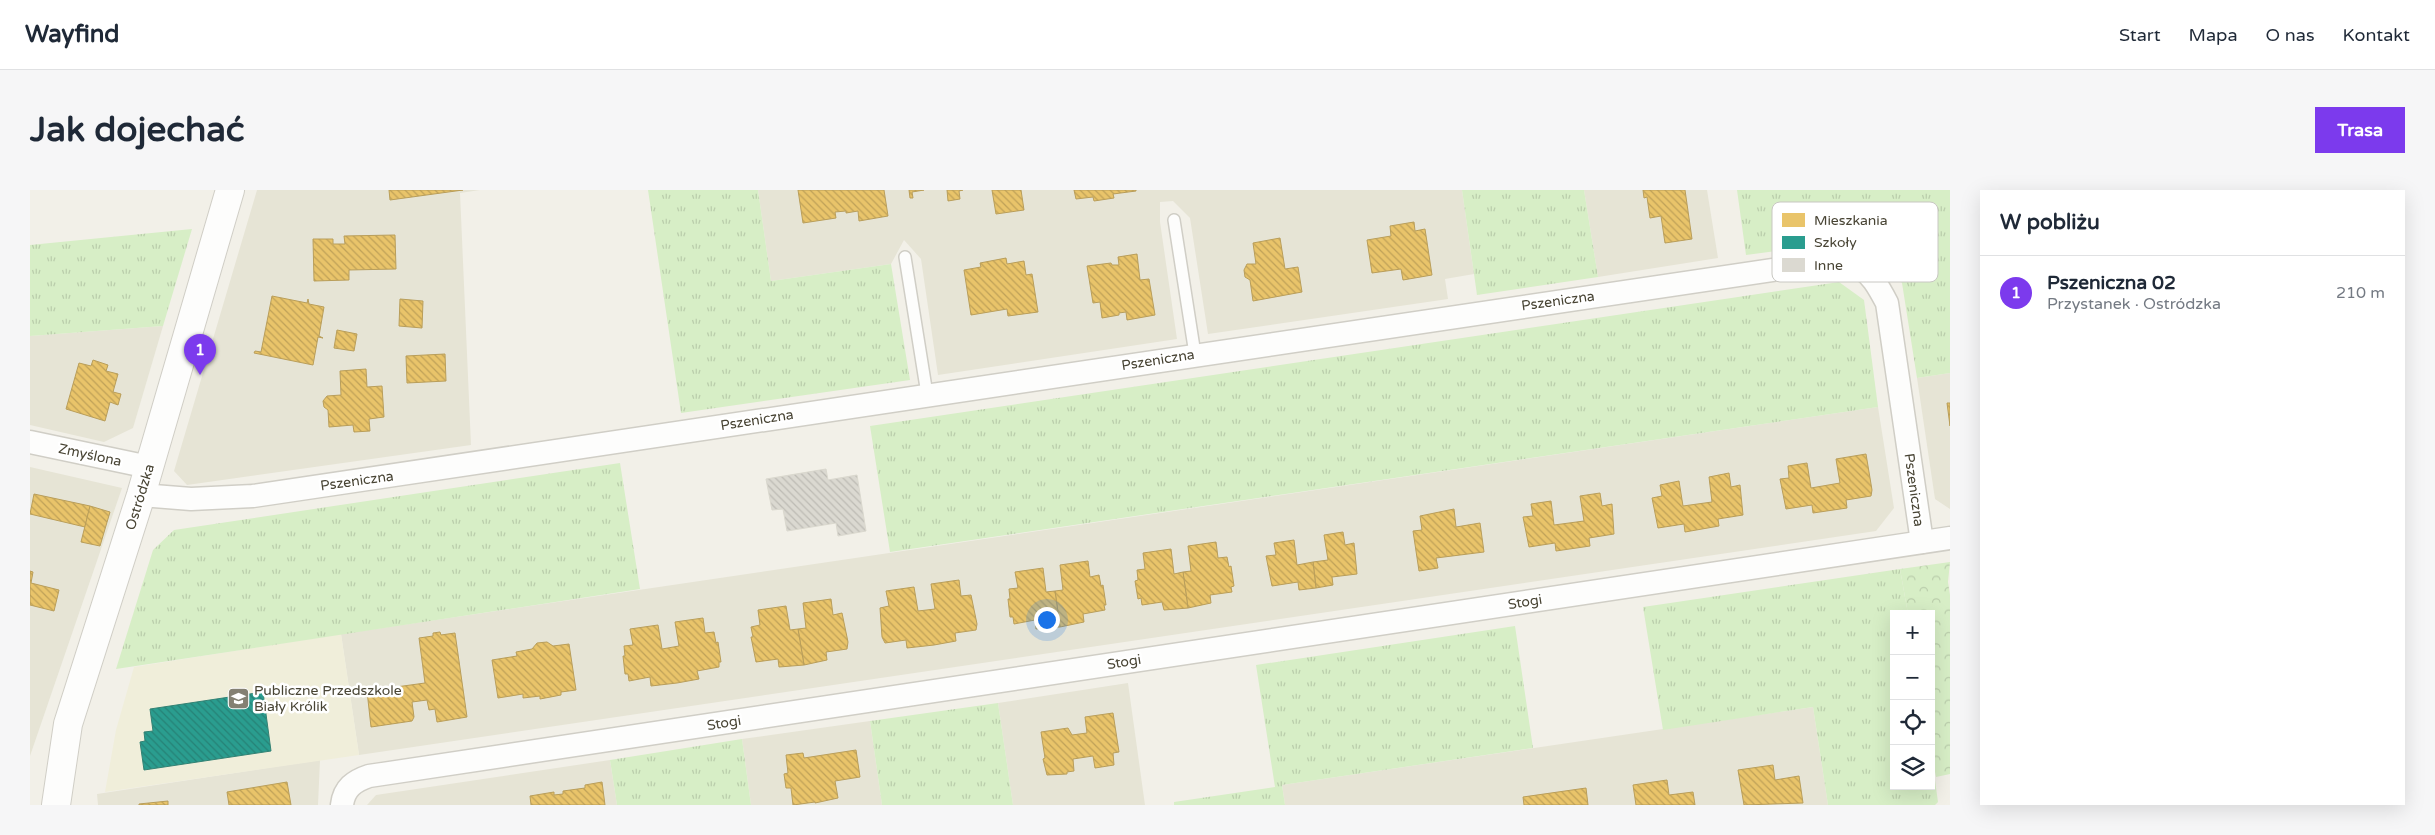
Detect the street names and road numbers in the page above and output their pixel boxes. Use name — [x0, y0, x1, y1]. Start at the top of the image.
street label: Pszeniczna — [1520, 287, 1596, 315]
street label: Pszeniczna — [1120, 346, 1196, 374]
street label: Pszeniczna — [719, 406, 795, 434]
street label: Zmyślona — [57, 440, 123, 470]
street label: Pszeniczna — [1900, 452, 1928, 528]
street label: Ostródzka — [122, 462, 158, 532]
street label: Pszeniczna — [319, 467, 395, 495]
street label: Stogi — [1507, 591, 1543, 613]
street label: Stogi — [1106, 651, 1142, 673]
street label: Stogi — [706, 712, 742, 734]

